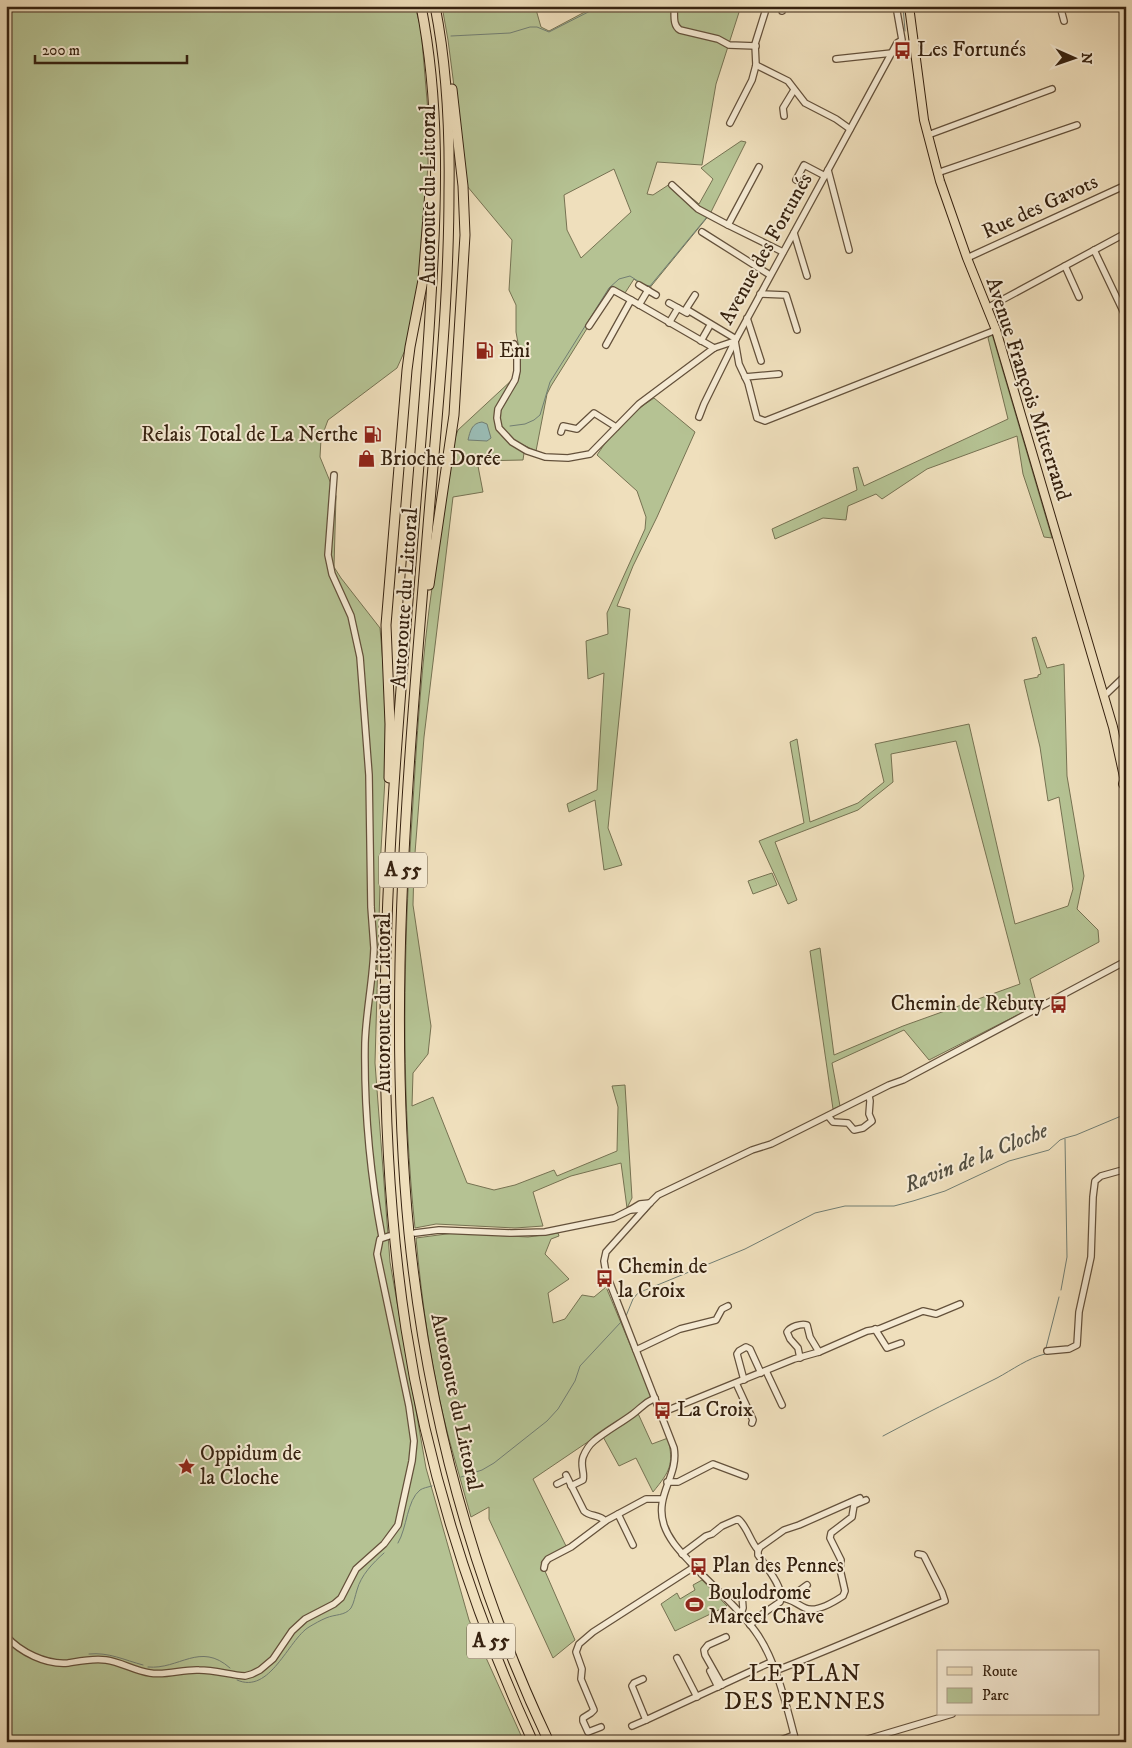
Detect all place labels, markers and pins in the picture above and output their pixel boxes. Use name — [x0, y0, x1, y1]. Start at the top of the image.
place label: Les Fortunés — [917, 37, 1026, 63]
bus stop icon: Les Fortunés — [893, 40, 913, 60]
place label: Eni — [499, 338, 530, 364]
fuel station icon: Eni — [475, 341, 495, 361]
place label: Relais Total de La Nerthe — [141, 422, 358, 448]
fuel station icon: Relais Total de La Nerthe — [362, 425, 382, 445]
place label: Brioche Dorée — [380, 446, 501, 472]
shop icon: Brioche Dorée — [356, 449, 376, 469]
place label: Chemin de Rebuty — [891, 991, 1045, 1017]
bus stop icon: Chemin de Rebuty — [1048, 994, 1068, 1014]
place label: Chemin de la Croix — [618, 1254, 708, 1304]
bus stop icon: Chemin de la Croix — [594, 1269, 614, 1289]
place label: La Croix — [677, 1397, 753, 1423]
bus stop icon: La Croix — [653, 1400, 673, 1420]
place label: Oppidum de la Cloche — [200, 1441, 302, 1491]
place icon: Oppidum de la Cloche — [176, 1456, 196, 1476]
place label: Plan des Pennes — [712, 1553, 844, 1579]
bus stop icon: Plan des Pennes — [688, 1556, 708, 1576]
place label: Boulodrome Marcel Chave — [708, 1580, 824, 1630]
sports icon: Boulodrome Marcel Chave — [684, 1595, 704, 1615]

